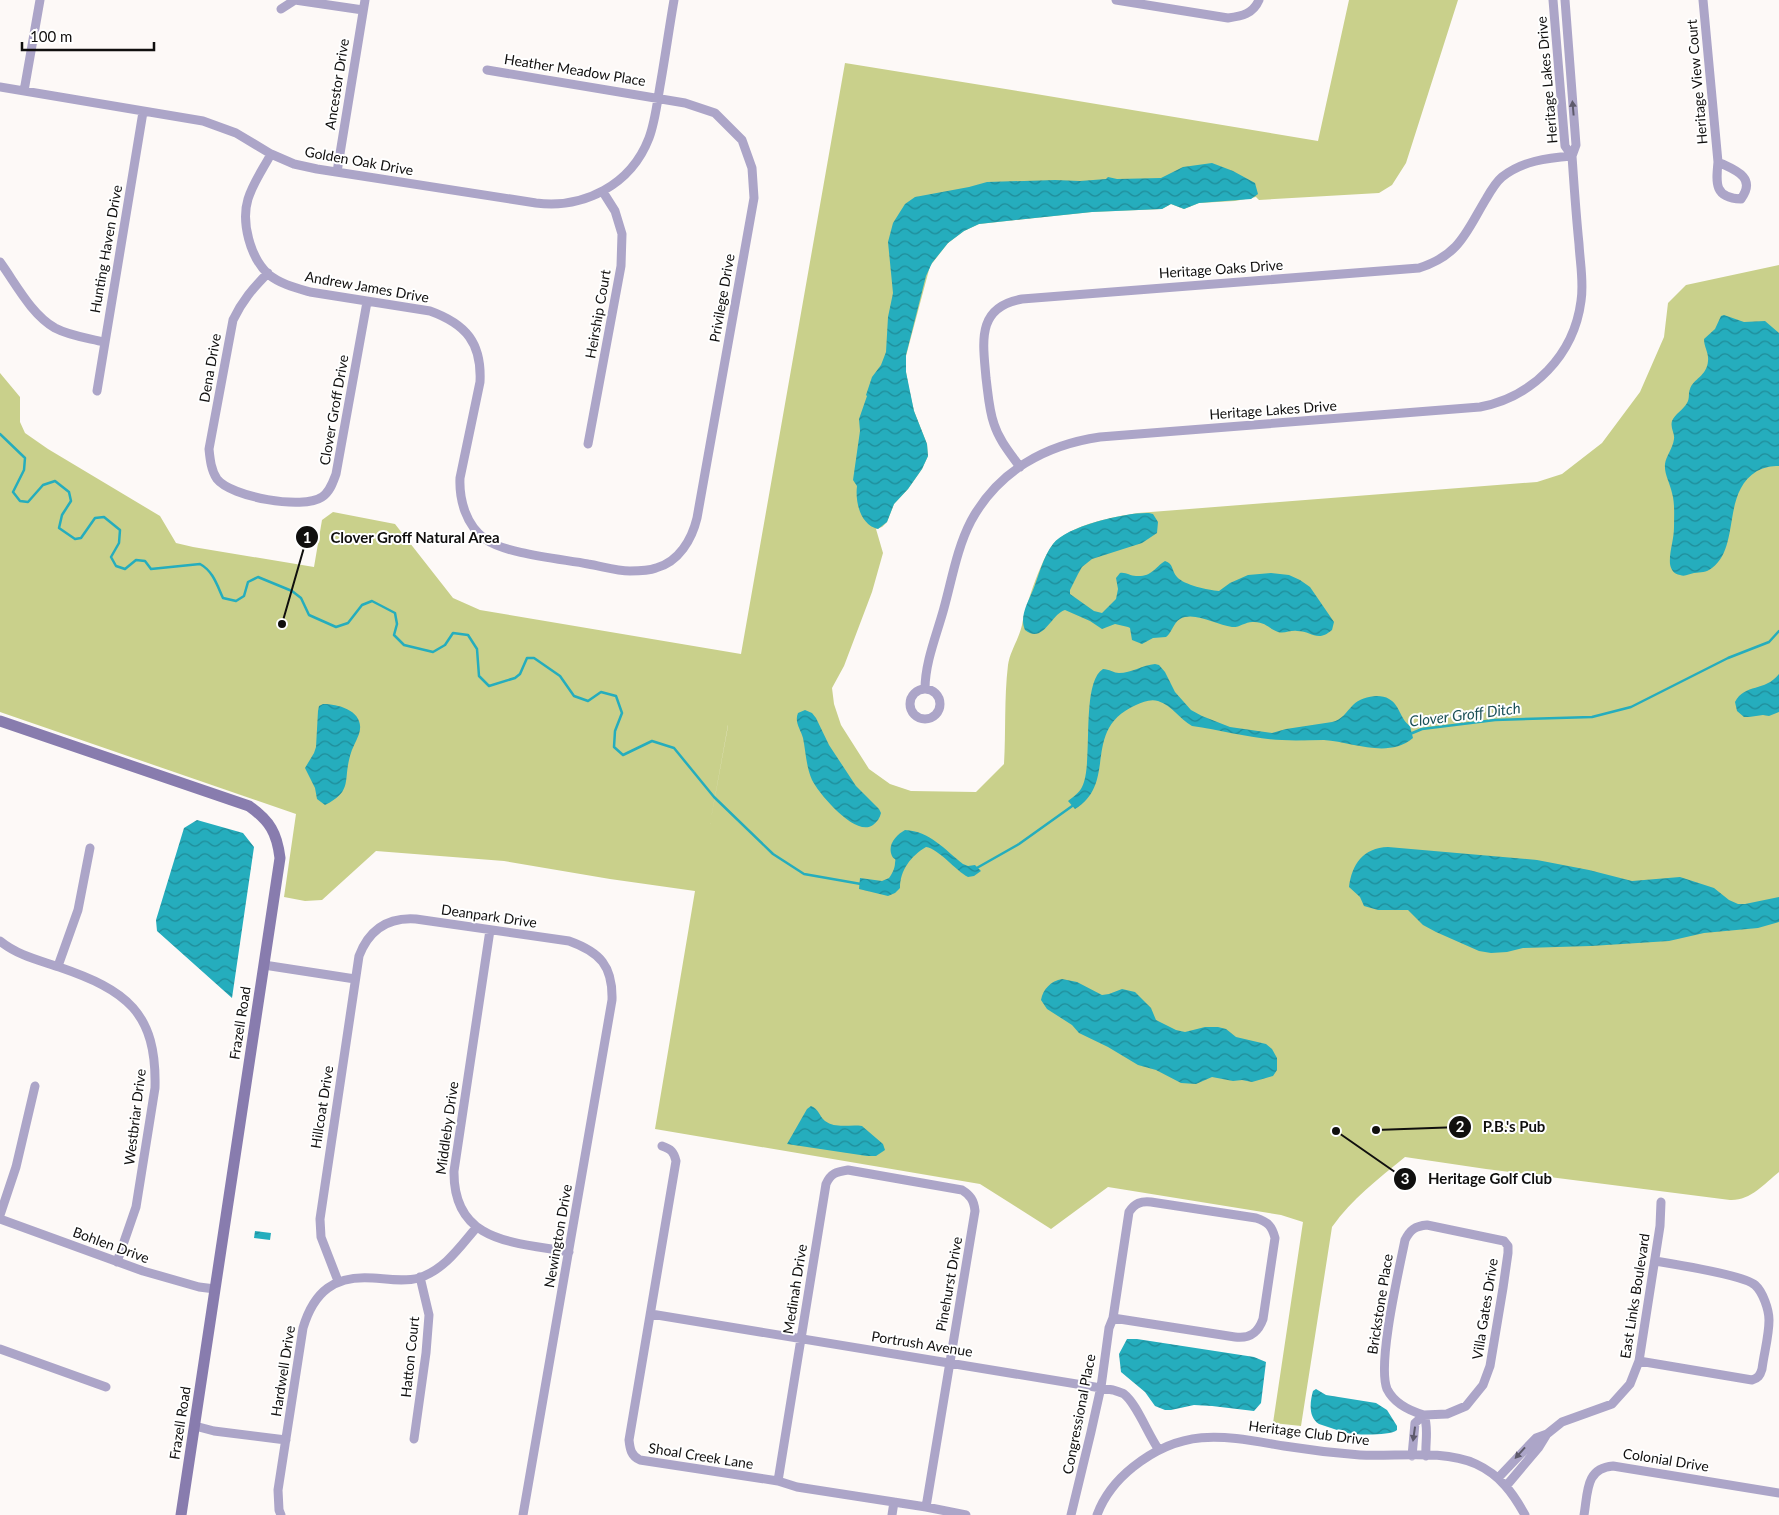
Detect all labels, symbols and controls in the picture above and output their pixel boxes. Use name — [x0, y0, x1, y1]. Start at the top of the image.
street label: Heritage Lakes Drive — [1532, 16, 1561, 144]
street label: Heritage View Court — [1683, 19, 1710, 145]
scale bar — [22, 20, 155, 52]
text: 100 m — [30, 27, 72, 45]
street label: Ancestor Drive — [321, 37, 352, 131]
street label: Heather Meadow Place — [503, 50, 647, 89]
one-way arrow — [1569, 100, 1577, 116]
street label: Golden Oak Drive — [303, 143, 415, 178]
street label: Hunting Haven Drive — [86, 183, 125, 314]
street label: Privilege Drive — [705, 252, 738, 343]
street label: Heritage Oaks Drive — [1158, 256, 1284, 281]
street label: Andrew James Drive — [304, 267, 430, 306]
street label: Heirship Court — [581, 268, 614, 360]
street label: Dena Drive — [195, 332, 224, 404]
street label: Clover Groff Drive — [315, 353, 352, 467]
street label: Heritage Lakes Drive — [1209, 397, 1337, 422]
callout: Clover Groff Natural Area — [295, 522, 510, 552]
text: 1 — [303, 528, 311, 546]
text: Clover Groff Natural Area — [330, 528, 500, 546]
water label: Clover Groff Ditch — [1408, 698, 1522, 730]
street label: Deanpark Drive — [440, 900, 538, 931]
street label: Frazell Road — [225, 985, 254, 1061]
street label: Hillcoat Drive — [307, 1064, 336, 1150]
street label: Westbriar Drive — [120, 1068, 149, 1166]
street label: Middleby Drive — [432, 1080, 461, 1176]
callout: P.B.'s Pub — [1447, 1112, 1555, 1142]
text: 2 — [1456, 1117, 1465, 1135]
text: P.B.'s Pub — [1483, 1117, 1545, 1135]
callout: Heritage Golf Club — [1393, 1164, 1562, 1194]
text: 3 — [1401, 1169, 1409, 1187]
text: Heritage Golf Club — [1428, 1169, 1552, 1187]
street label: Newington Drive — [540, 1183, 575, 1289]
street label: Bohlen Drive — [71, 1223, 152, 1266]
street label: East Links Boulevard — [1616, 1232, 1653, 1360]
street label: Pinehurst Drive — [932, 1235, 965, 1332]
street label: Medinah Drive — [779, 1243, 810, 1335]
street label: Brickstone Place — [1363, 1252, 1396, 1355]
street label: Villa Gates Drive — [1468, 1257, 1501, 1361]
street label: Hatton Court — [397, 1316, 422, 1398]
street label: Hardwell Drive — [267, 1324, 298, 1418]
street label: Portrush Avenue — [870, 1327, 974, 1360]
street label: Congressional Place — [1059, 1352, 1099, 1475]
street label: Frazell Road — [165, 1385, 194, 1461]
street label: Heritage Club Drive — [1248, 1417, 1370, 1448]
one-way arrow — [1410, 1426, 1418, 1442]
street label: Shoal Creek Lane — [647, 1439, 755, 1472]
street label: Colonial Drive — [1622, 1444, 1710, 1475]
one-way arrow — [1514, 1447, 1526, 1459]

